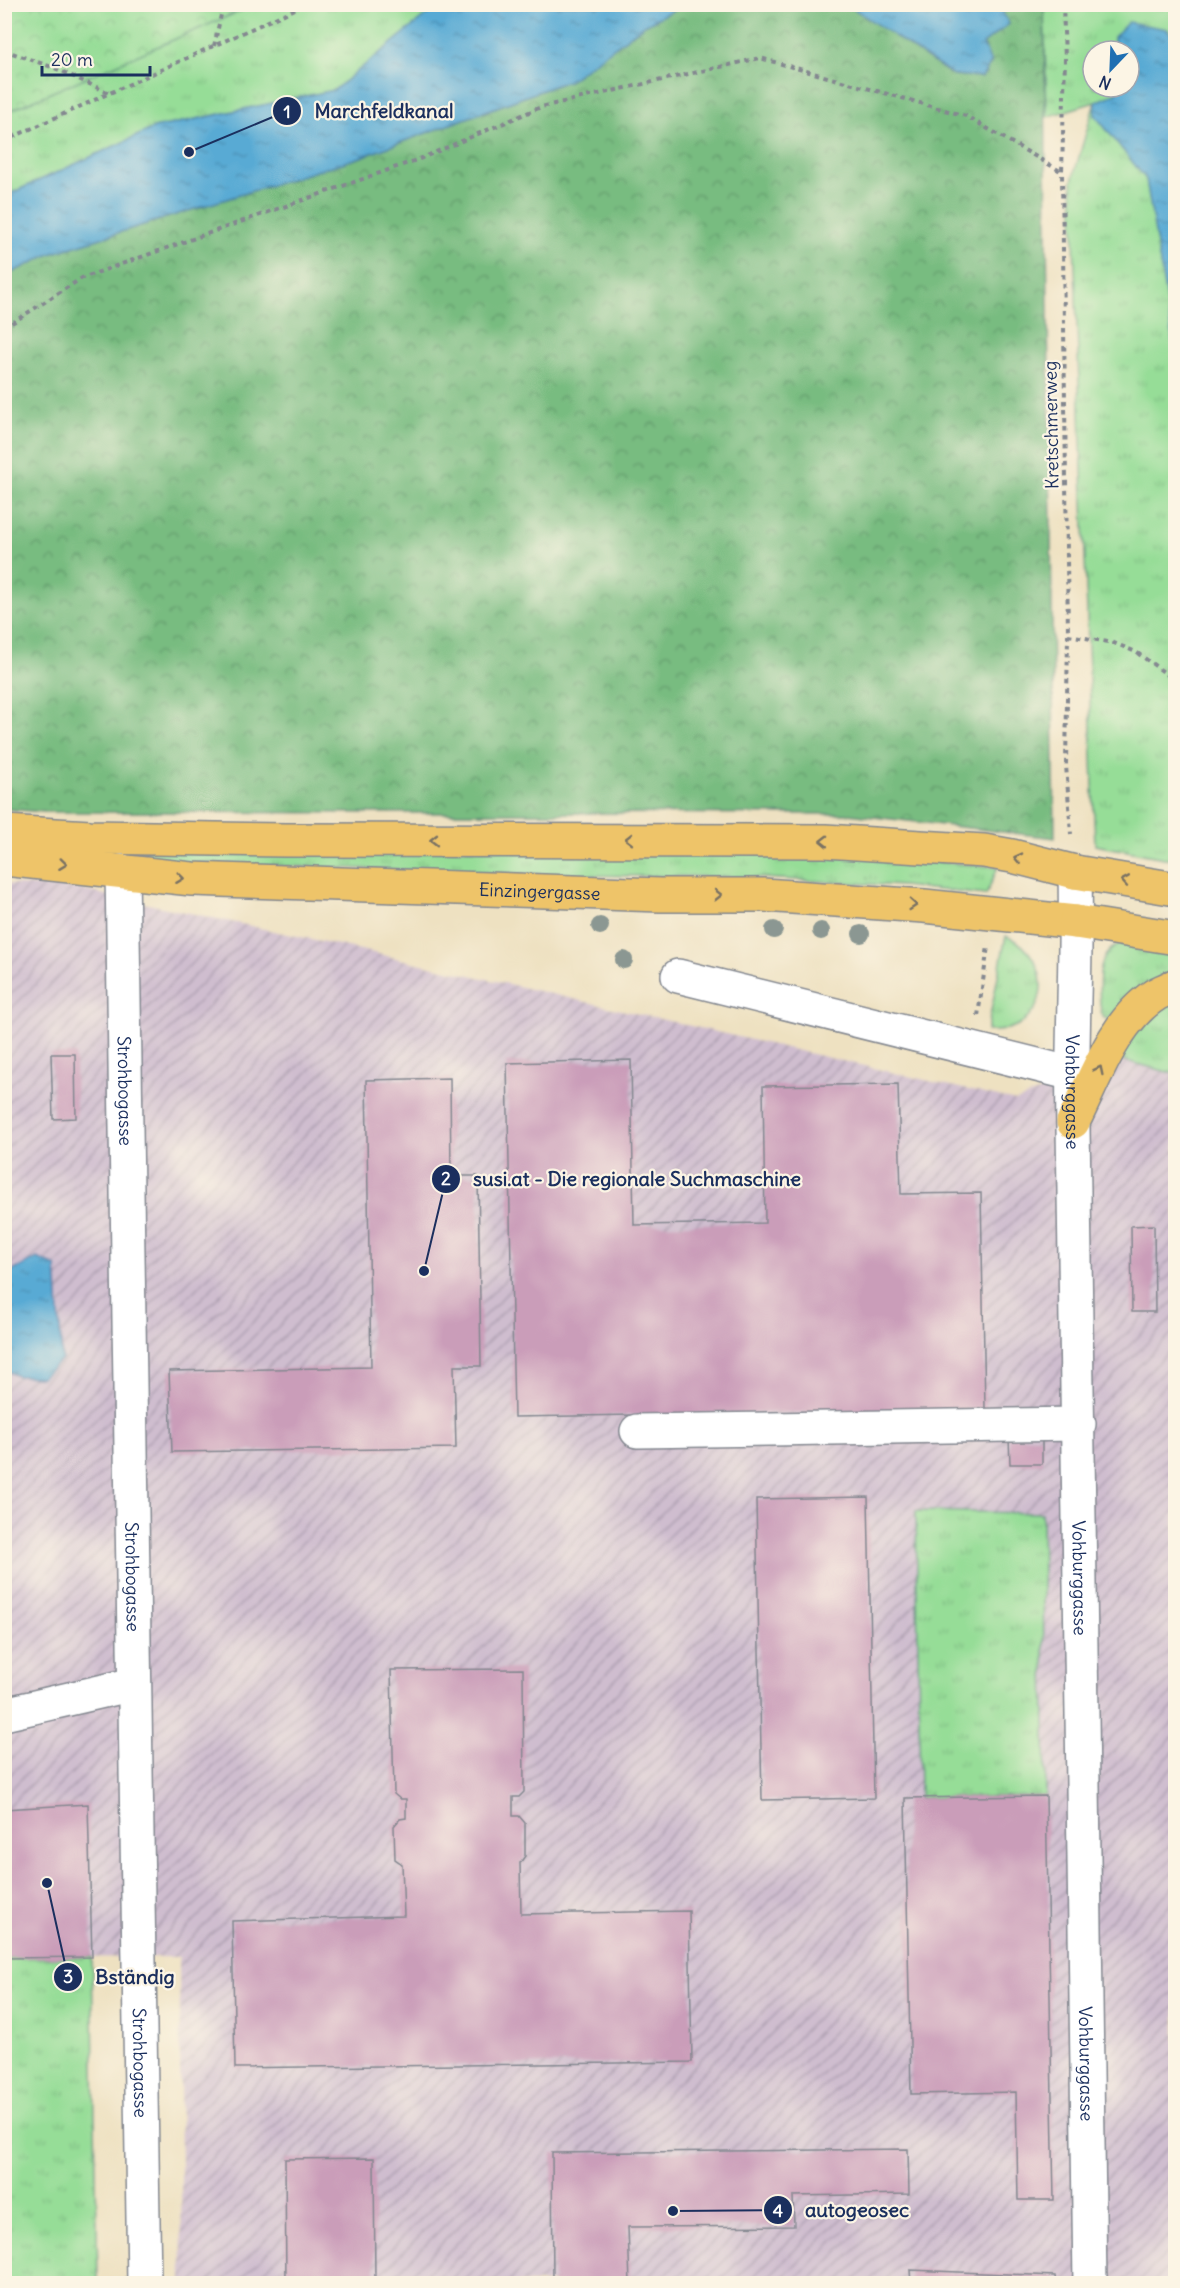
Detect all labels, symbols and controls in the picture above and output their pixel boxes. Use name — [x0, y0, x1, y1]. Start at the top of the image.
scale bar — [42, 39, 150, 77]
north arrow — [1081, 39, 1141, 99]
text: 20 m — [51, 48, 93, 71]
text: N — [1096, 71, 1114, 94]
callout: Marchfeldkanal — [272, 92, 465, 130]
text: Marchfeldkanal — [314, 98, 454, 123]
text: 1 — [283, 100, 291, 123]
street label: Kretschmerweg — [1038, 361, 1064, 489]
one-way arrow — [624, 833, 633, 845]
one-way arrow — [429, 834, 438, 846]
one-way arrow — [819, 835, 828, 848]
one-way arrow — [1013, 852, 1023, 865]
one-way arrow — [58, 858, 67, 870]
one-way arrow — [175, 871, 185, 884]
one-way arrow — [1120, 875, 1130, 887]
street label: Einzingergasse — [479, 877, 601, 904]
one-way arrow — [714, 889, 723, 901]
one-way arrow — [909, 899, 918, 912]
street label: Vohburggasse — [1061, 1034, 1085, 1150]
street label: Strohbogasse — [113, 1036, 138, 1146]
one-way arrow — [1092, 1065, 1103, 1076]
callout: susi.at - Die regionale Suchmaschine — [431, 1160, 813, 1198]
text: susi.at - Die regionale Suchmaschine — [473, 1166, 801, 1191]
text: 2 — [441, 1167, 451, 1190]
street label: Vohburggasse — [1068, 1520, 1092, 1636]
street label: Strohbogasse — [121, 1522, 145, 1632]
callout: Bständig — [53, 1958, 187, 1996]
text: Bständig — [95, 1964, 175, 1989]
text: 3 — [63, 1965, 73, 1988]
street label: Vohburggasse — [1074, 2006, 1099, 2122]
street label: Strohbogasse — [128, 2008, 153, 2118]
callout: autogeosec — [763, 2191, 921, 2229]
text: autogeosec — [805, 2197, 909, 2222]
text: 4 — [773, 2199, 784, 2222]

